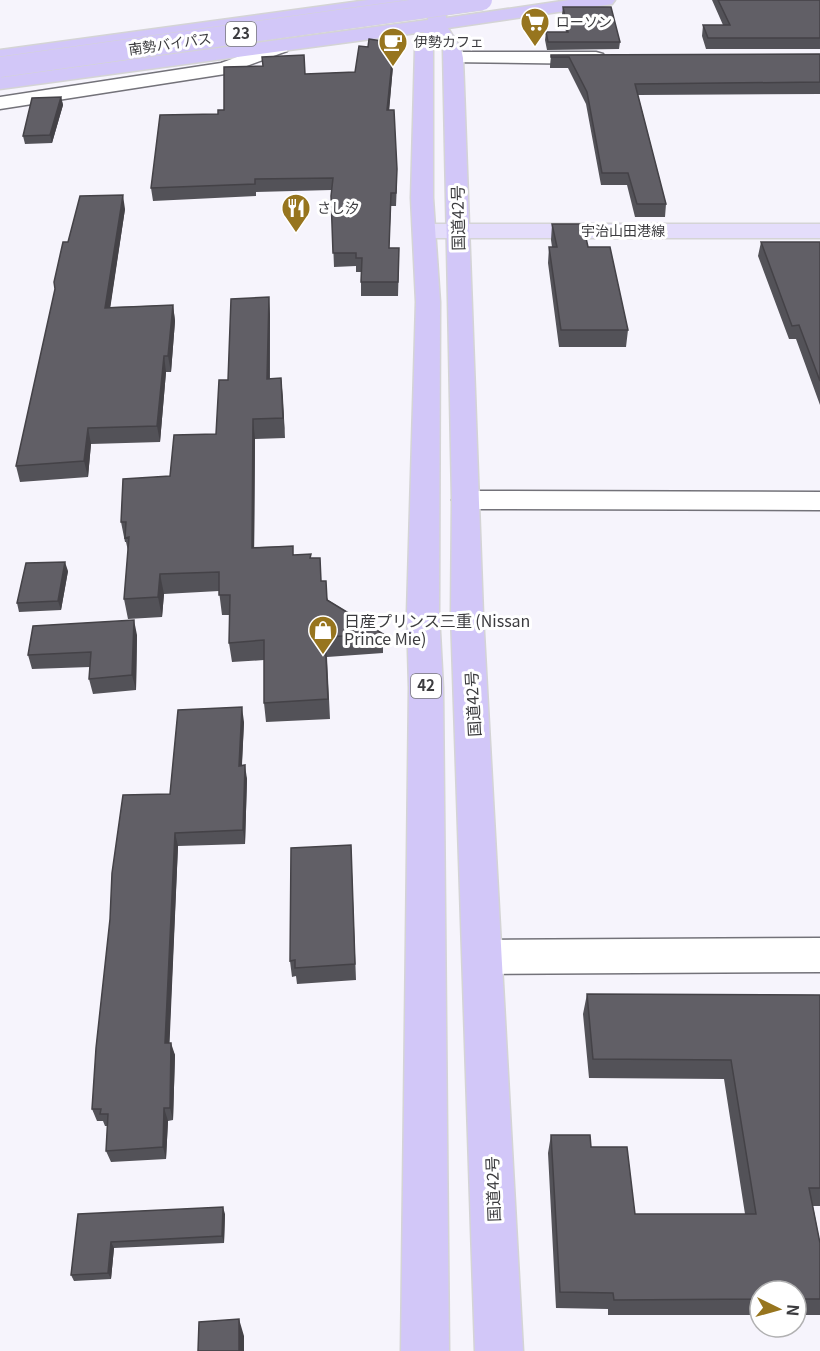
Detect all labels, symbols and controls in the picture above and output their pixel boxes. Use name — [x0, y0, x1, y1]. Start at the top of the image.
supermarket icon: ローソン — [519, 6, 551, 48]
place label: ローソン — [556, 11, 612, 31]
road number: 23 — [226, 22, 256, 46]
cafe icon: 伊勢カフェ — [377, 26, 409, 68]
street label: 南勢バイパス — [127, 27, 213, 59]
place label: 伊勢カフェ — [414, 31, 484, 51]
street label: 国道42号 — [444, 185, 470, 251]
restaurant icon: さし汐 — [280, 192, 312, 234]
place label: さし汐 — [317, 197, 359, 217]
street label: 宇治山田港線 — [581, 220, 665, 240]
place label: 日産プリンス三重 (Nissan Prince Mie) — [344, 608, 530, 650]
shop icon: 日産プリンス三重 (Nissan Prince Mie) — [307, 614, 339, 656]
street label: 国道42号 — [458, 671, 486, 738]
road number: 42 — [411, 674, 441, 698]
street label: 国道42号 — [479, 1156, 505, 1222]
north arrow — [748, 1279, 808, 1339]
text: N — [781, 1303, 806, 1317]

